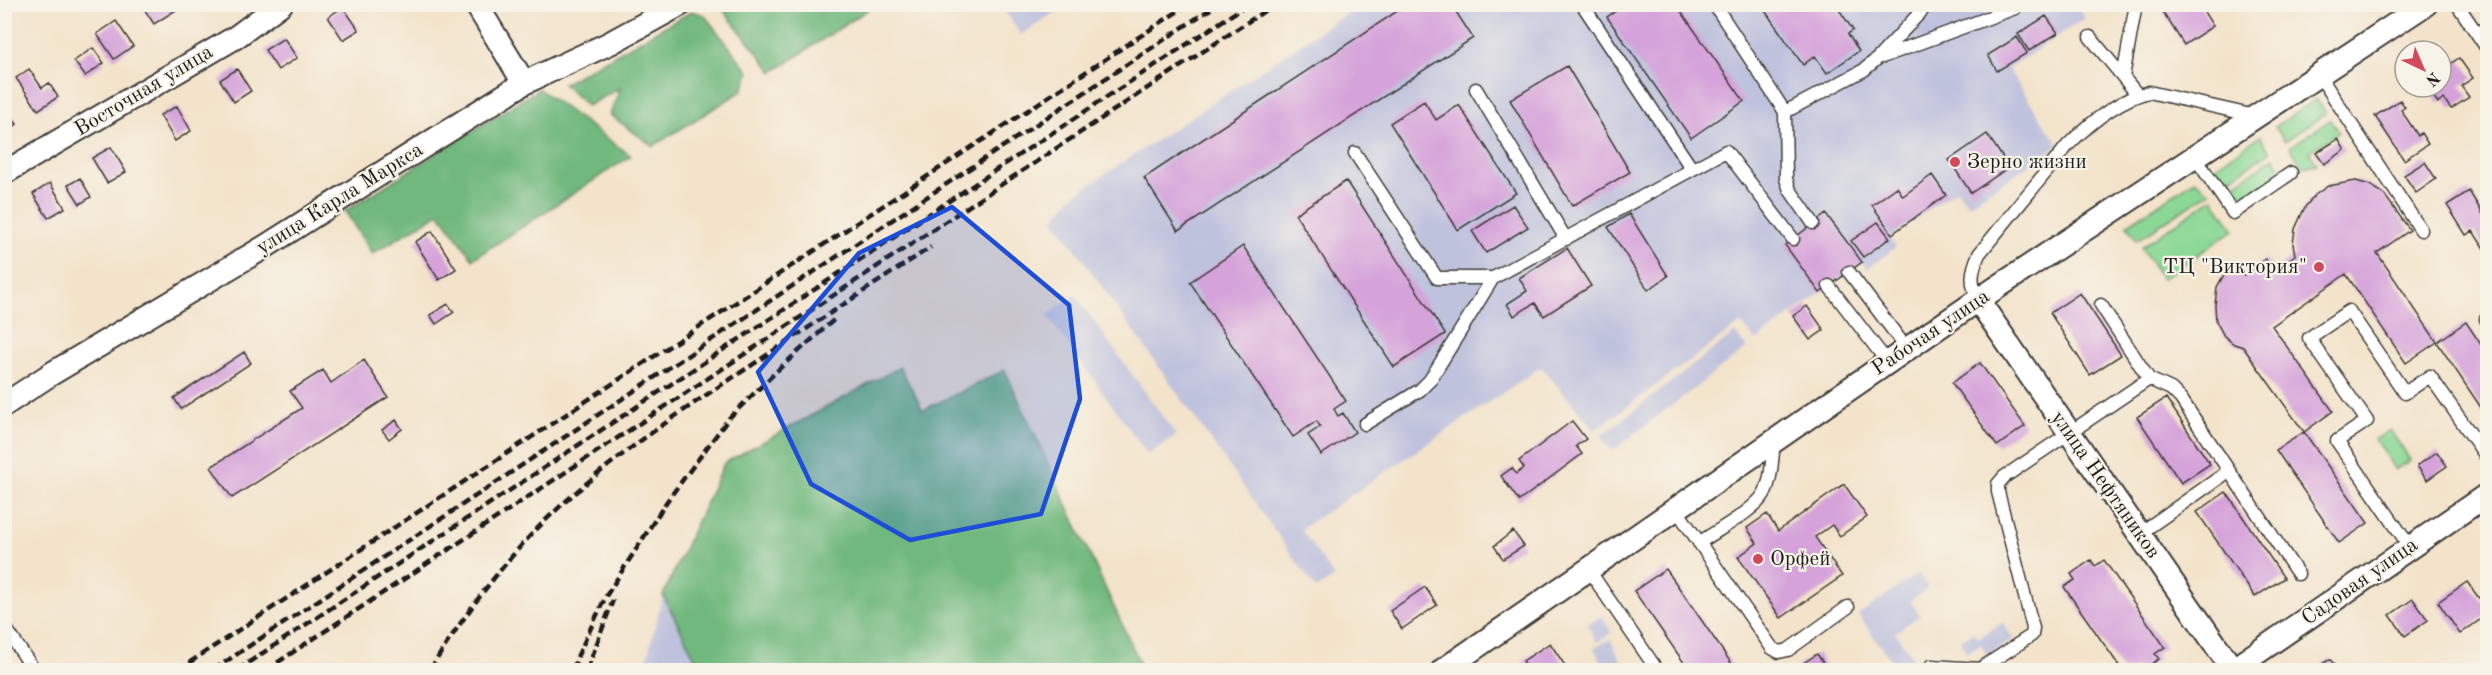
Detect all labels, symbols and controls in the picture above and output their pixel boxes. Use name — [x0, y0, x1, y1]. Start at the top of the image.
north arrow — [2393, 39, 2453, 99]
street label: Восточная улица — [71, 41, 217, 141]
text: N — [2422, 68, 2442, 89]
street label: улица Карла Маркса — [253, 139, 427, 259]
place label: Зерно жизни — [1967, 152, 2087, 173]
marker: Зерно жизни — [1948, 155, 1962, 169]
place label: ТЦ "Виктория" — [2163, 257, 2307, 278]
marker: ТЦ "Виктория" — [2312, 260, 2326, 274]
street label: Рабочая улица — [1868, 286, 1994, 380]
street label: улица Нефтяников — [2046, 408, 2164, 562]
street label: Садовая улица — [2298, 534, 2422, 630]
place label: Орфей — [1770, 549, 1830, 570]
marker: Орфей — [1751, 552, 1765, 566]

